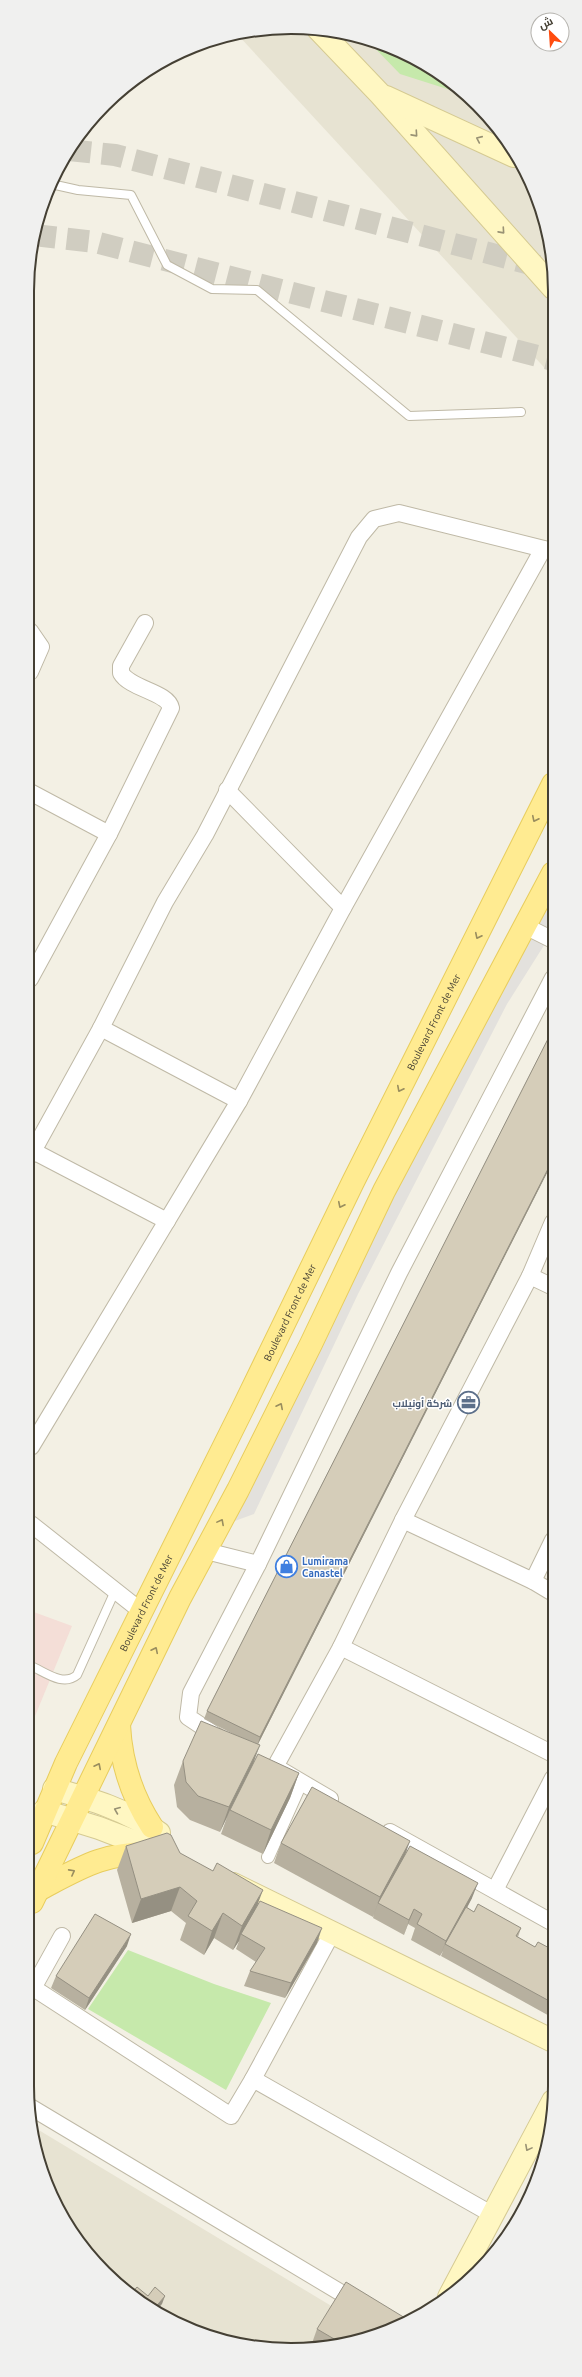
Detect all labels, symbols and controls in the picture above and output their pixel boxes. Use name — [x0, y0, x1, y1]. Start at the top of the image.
north arrow — [530, 12, 570, 52]
text: ش — [537, 15, 555, 32]
one-way arrow — [410, 129, 418, 137]
one-way arrow — [476, 136, 483, 144]
one-way arrow — [497, 226, 504, 234]
one-way arrow — [533, 815, 540, 823]
one-way arrow — [475, 932, 483, 939]
street label: Boulevard Front de Mer — [405, 972, 463, 1072]
one-way arrow — [397, 1085, 405, 1092]
one-way arrow — [338, 1201, 346, 1208]
street label: Boulevard Front de Mer — [262, 1262, 318, 1363]
office icon: شركة أونيلاب — [455, 1390, 481, 1416]
place label: شركة أونيلاب — [392, 1397, 452, 1410]
one-way arrow — [275, 1403, 283, 1410]
one-way arrow — [216, 1519, 224, 1526]
street label: Boulevard Front de Mer — [118, 1553, 175, 1653]
shop icon: Lumirama Canastel — [274, 1554, 300, 1580]
place label: Lumirama Canastel — [302, 1556, 348, 1579]
one-way arrow — [150, 1647, 158, 1654]
one-way arrow — [93, 1763, 100, 1771]
one-way arrow — [114, 1807, 122, 1815]
one-way arrow — [68, 1869, 75, 1877]
one-way arrow — [525, 2144, 533, 2151]

